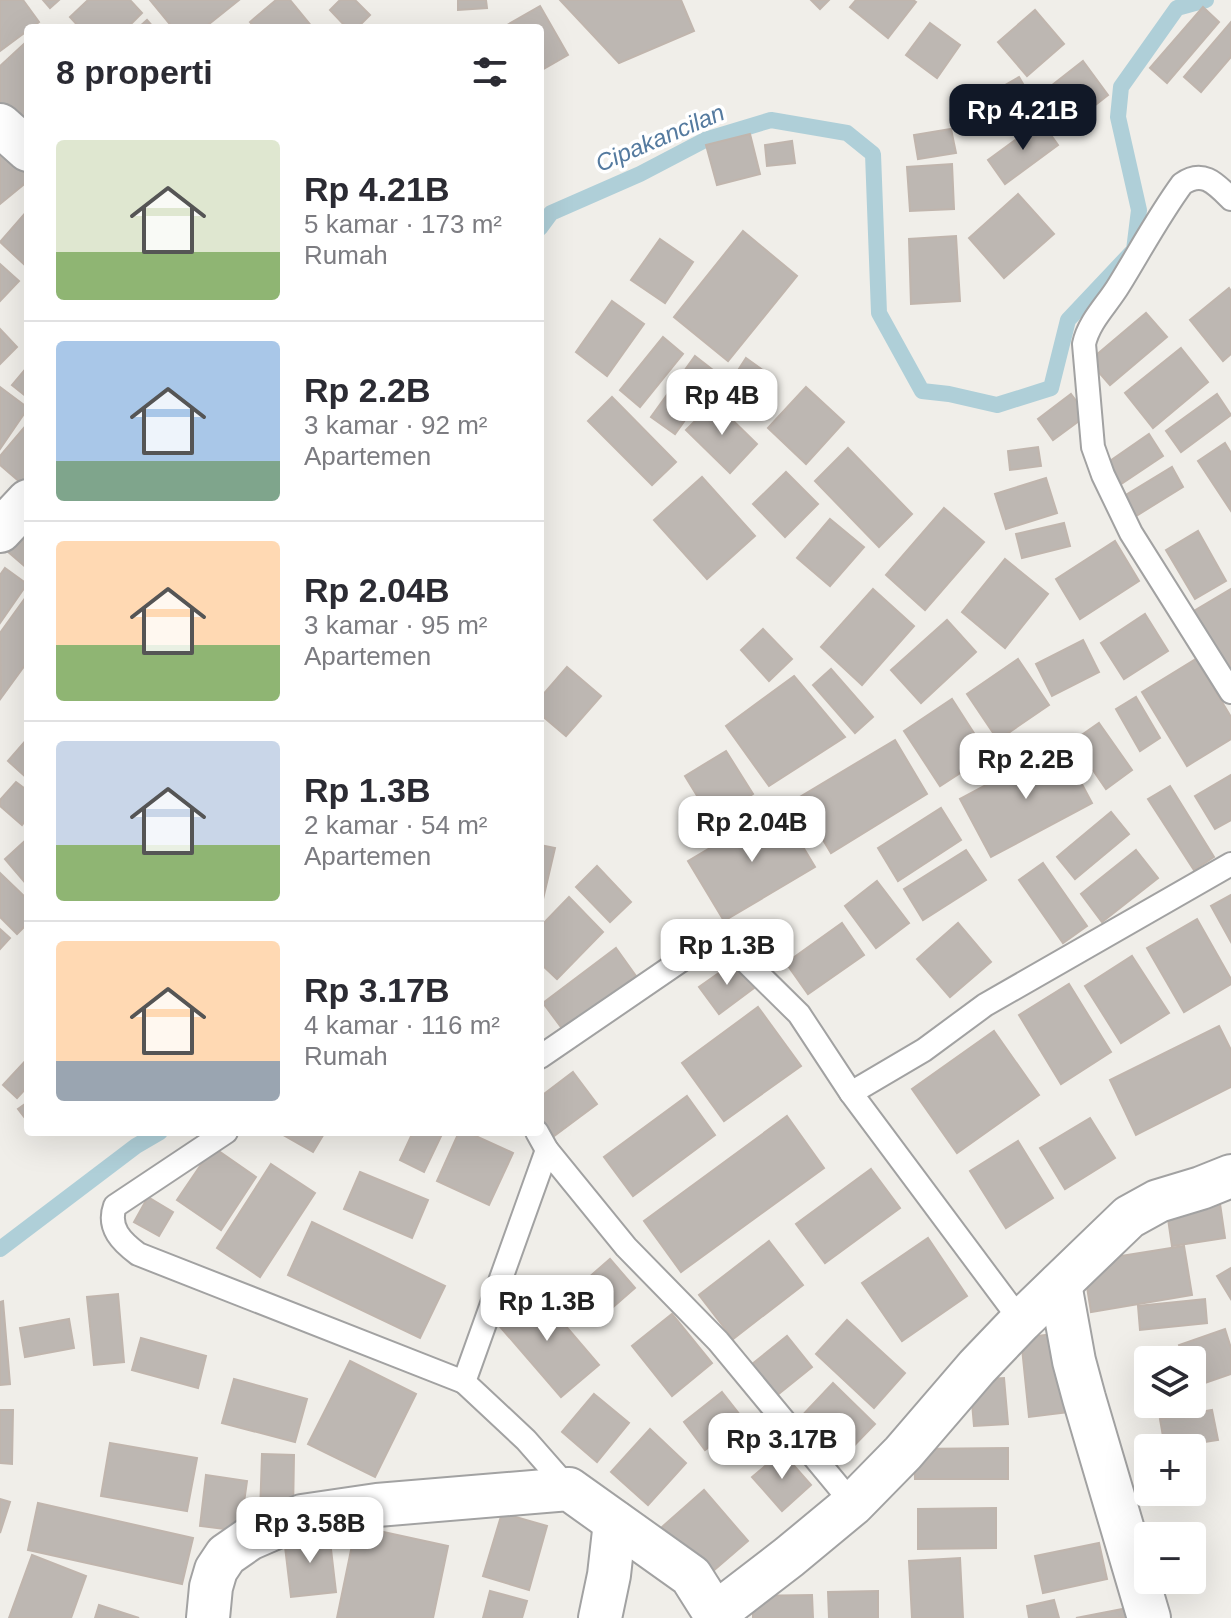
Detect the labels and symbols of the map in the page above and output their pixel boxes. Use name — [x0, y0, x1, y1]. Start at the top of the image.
pin: Rp 4.21B — [940, 84, 1106, 152]
water label: Cipakancilan — [591, 98, 728, 177]
pin: Rp 4B — [666, 369, 778, 437]
pin: Rp 2.2B — [952, 733, 1100, 801]
pin: Rp 2.04B — [669, 796, 835, 864]
pin: Rp 1.3B — [653, 919, 801, 987]
pin: Rp 1.3B — [473, 1275, 621, 1343]
pin: Rp 3.17B — [699, 1413, 865, 1481]
pin: Rp 3.58B — [227, 1497, 393, 1565]

